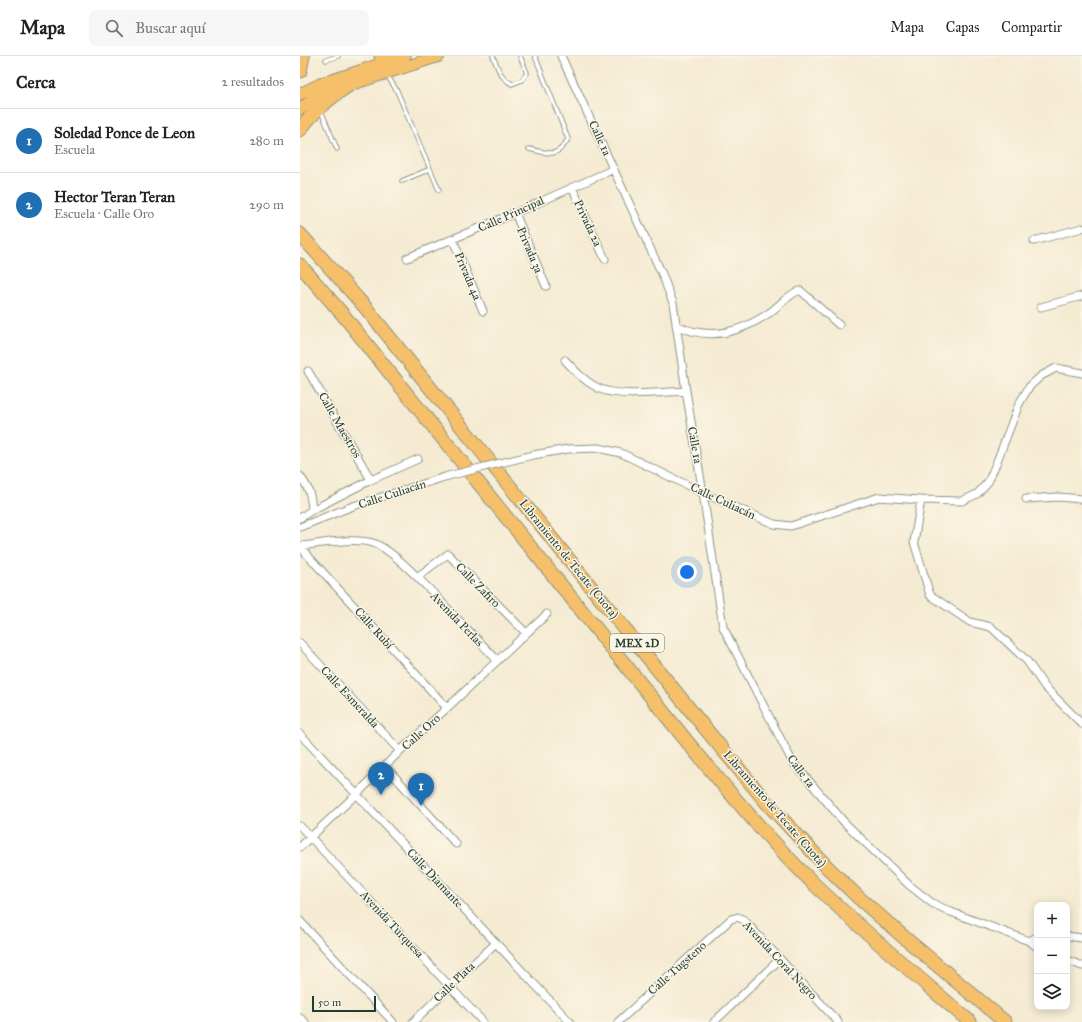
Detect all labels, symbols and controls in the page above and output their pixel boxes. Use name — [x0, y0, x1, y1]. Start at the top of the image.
search box — [89, 10, 369, 46]
text: Mapa — [20, 16, 65, 39]
icon: search — [103, 17, 125, 39]
text: Buscar aquí — [135, 19, 206, 37]
text: Mapa — [891, 19, 924, 36]
text: Capas — [946, 19, 979, 36]
text: Compartir — [1001, 19, 1062, 36]
text: Cerca — [16, 72, 55, 93]
text: 2 resultados — [221, 74, 284, 90]
street label: Calle 1a — [586, 118, 615, 159]
text: Soledad Ponce de Leon — [54, 124, 195, 142]
text: 1 — [26, 133, 32, 149]
text: 280 m — [249, 133, 284, 149]
text: Escuela — [54, 142, 95, 158]
text: Hector Teran Teran — [54, 188, 175, 206]
street label: Calle Principal — [476, 193, 547, 235]
text: 2 — [26, 197, 32, 213]
text: 290 m — [249, 197, 284, 213]
street label: Privada 2a — [571, 197, 605, 249]
text: Escuela · Calle Oro — [54, 206, 154, 222]
street label: Privada 3a — [514, 225, 546, 276]
street label: Privada 4a — [452, 250, 485, 303]
street label: Calle Maestros — [316, 390, 364, 460]
street label: Calle 1a — [685, 426, 705, 465]
street label: Calle Culiacán — [357, 476, 428, 511]
street label: Calle Culiacán — [688, 480, 758, 522]
street label: Libramiento de Tecate (Cuota) — [516, 496, 622, 622]
street label: Calle Zafiro — [453, 560, 503, 610]
your location — [677, 562, 697, 582]
street label: Avenida Perlas — [427, 588, 486, 649]
street label: Calle Rubí — [352, 604, 397, 652]
road number: MEX 2D — [610, 634, 664, 652]
street label: Calle Esmeralda — [318, 663, 383, 731]
street label: Calle Oro — [399, 711, 443, 753]
street label: Libramiento de Tecate (Cuota) — [721, 748, 829, 870]
street label: Calle 1a — [784, 752, 818, 791]
pin: 2 — [368, 762, 394, 795]
pin: 1 — [408, 773, 434, 806]
street label: Calle Diamante — [404, 845, 466, 911]
street label: Avenida Turquesa — [356, 887, 427, 962]
map controls — [1034, 902, 1070, 1010]
button: + — [1034, 902, 1070, 938]
street label: Avenida Coral Negro — [739, 917, 820, 1003]
street label: Calle Tugsteno — [645, 938, 710, 999]
button: − — [1034, 938, 1070, 974]
street label: Calle Plata — [431, 958, 478, 1005]
button: layers — [1034, 974, 1070, 1010]
scale bar — [312, 994, 376, 1013]
text: 50 m — [318, 996, 341, 1009]

